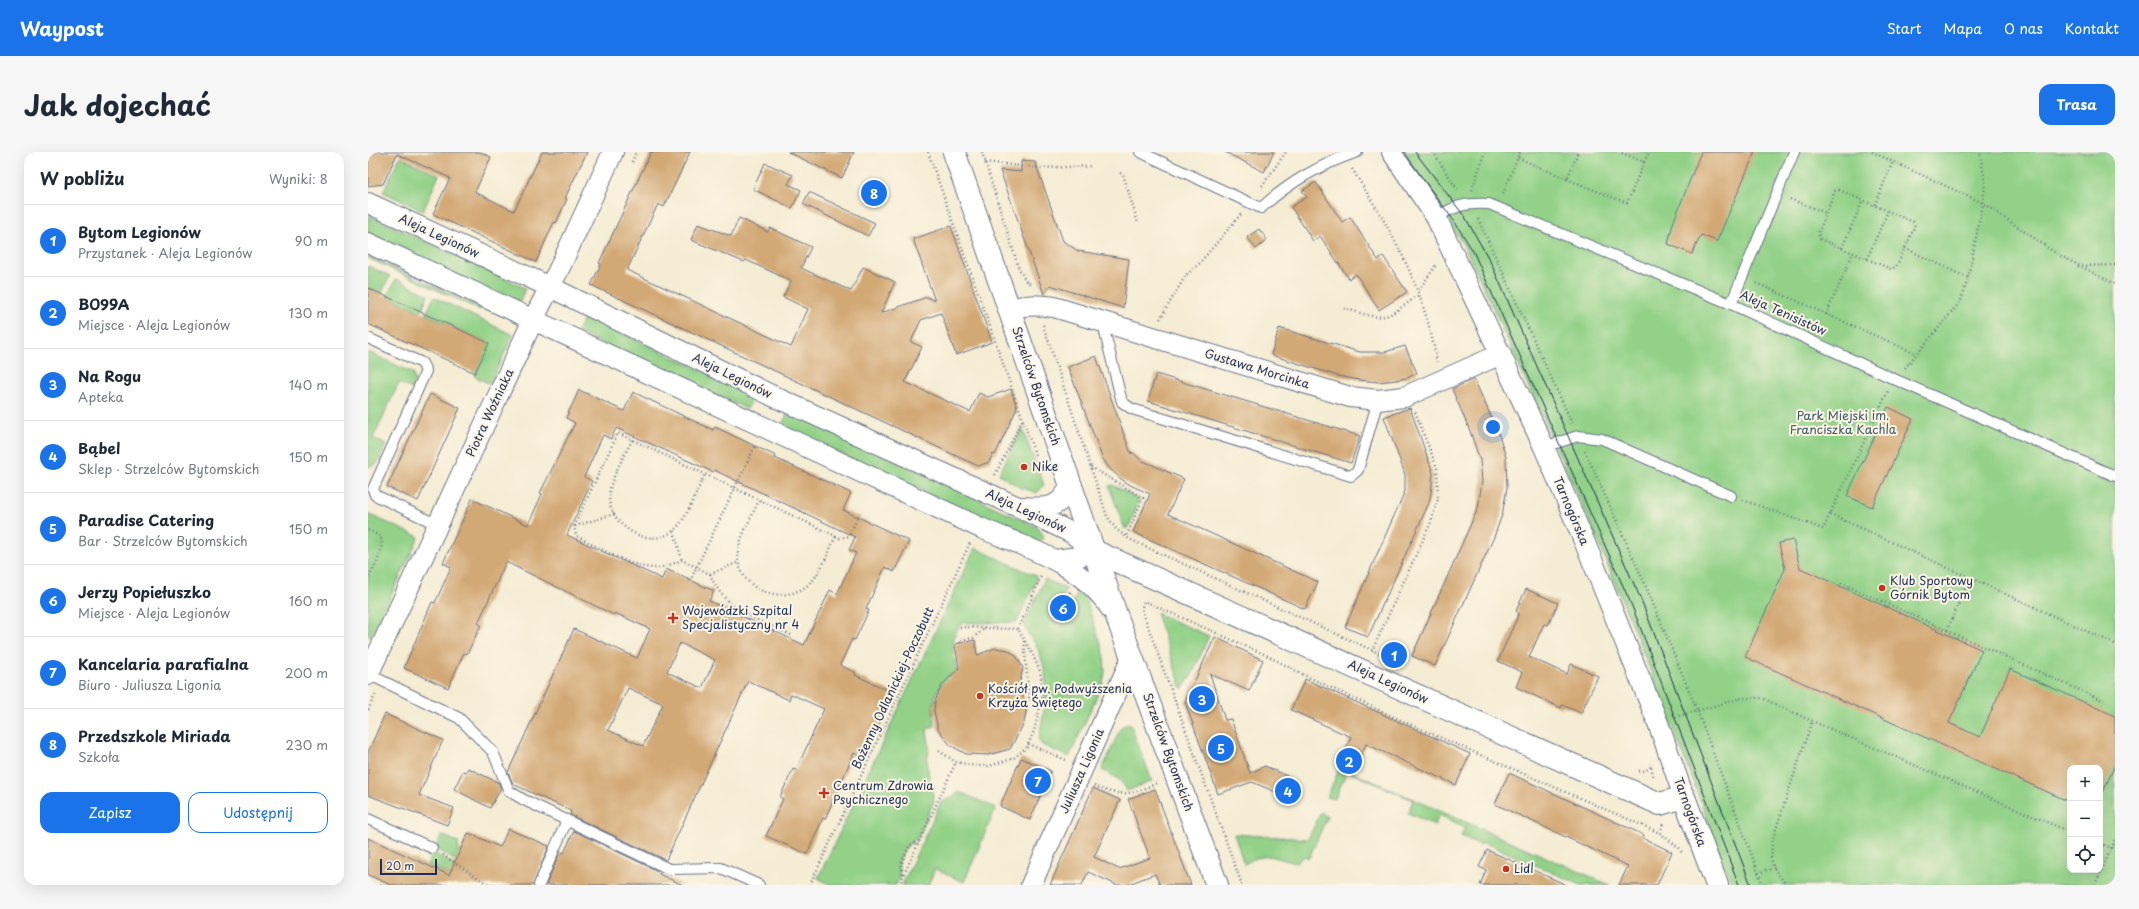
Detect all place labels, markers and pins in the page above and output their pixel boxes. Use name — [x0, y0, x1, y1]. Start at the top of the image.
pin: 8 — [861, 178, 887, 208]
place label: Nike — [1032, 457, 1058, 475]
marker: Nike — [1019, 462, 1029, 472]
place label: Klub Sportowy Górnik Bytom — [1890, 571, 1973, 603]
marker: Klub Sportowy Górnik Bytom — [1877, 583, 1887, 593]
pin: 6 — [1050, 593, 1076, 623]
place label: Wojewódzki Szpital Specjalistyczny nr 4 — [682, 601, 800, 633]
marker: Wojewódzki Szpital Specjalistyczny nr 4 — [667, 612, 679, 624]
pin: 1 — [1381, 640, 1407, 670]
place label: Kościół pw. Podwyższenia Krzyża Świętego — [988, 679, 1133, 711]
pin: 3 — [1189, 684, 1215, 714]
marker: Kościół pw. Podwyższenia Krzyża Świętego — [975, 691, 985, 701]
pin: 5 — [1208, 733, 1234, 763]
pin: 2 — [1336, 746, 1362, 776]
pin: 7 — [1025, 766, 1051, 796]
place label: Centrum Zdrowia Psychicznego — [833, 776, 934, 808]
pin: 4 — [1275, 776, 1301, 806]
marker: Centrum Zdrowia Psychicznego — [818, 787, 830, 799]
place label: Lidl — [1514, 859, 1534, 877]
marker: Lidl — [1501, 864, 1511, 874]

